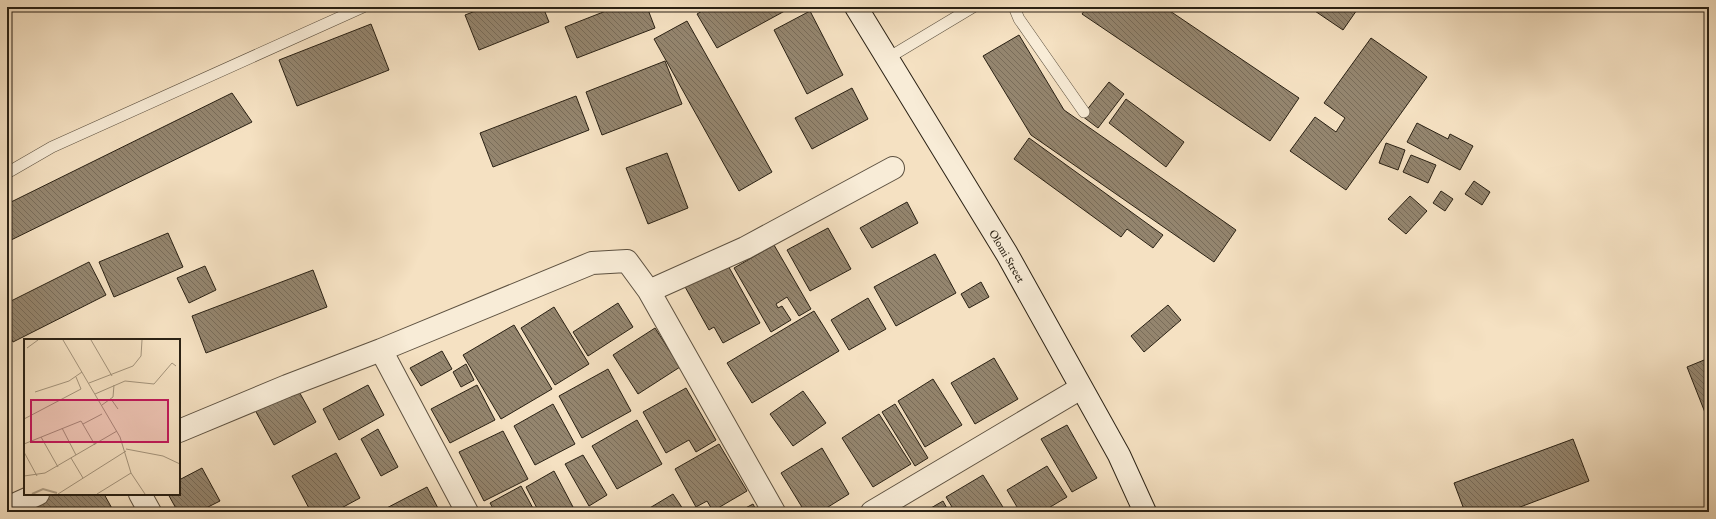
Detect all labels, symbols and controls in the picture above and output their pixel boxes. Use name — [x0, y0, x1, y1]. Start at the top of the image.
street label: Olomi Street — [985, 227, 1027, 286]
inset map — [24, 339, 180, 495]

